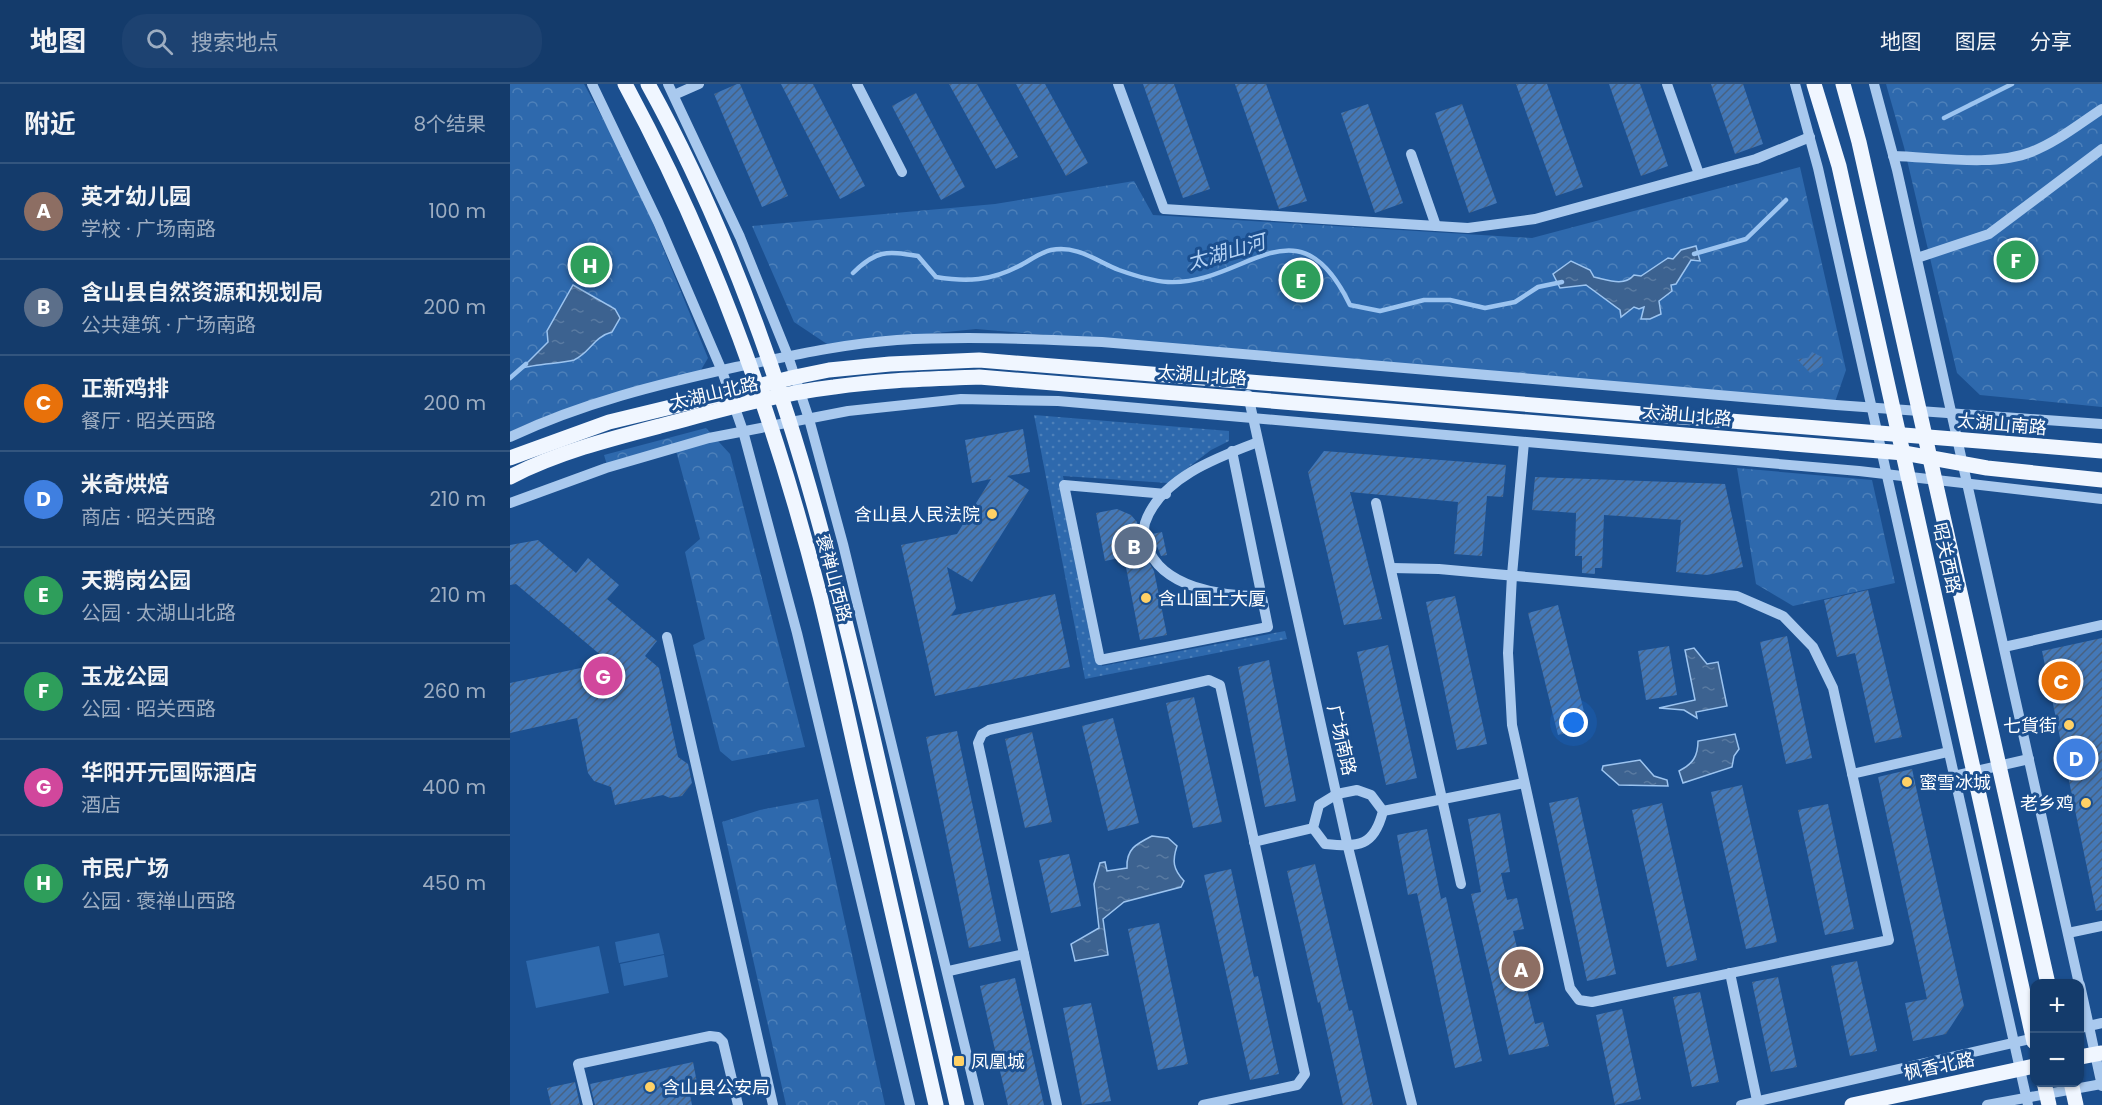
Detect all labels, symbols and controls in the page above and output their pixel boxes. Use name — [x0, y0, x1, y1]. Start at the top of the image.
search box — [122, 14, 542, 68]
text: 地图 — [30, 22, 86, 61]
icon: search — [143, 25, 176, 58]
text: 搜索地点 — [191, 27, 279, 58]
text: 地图 — [1880, 27, 1922, 56]
text: 图层 — [1955, 27, 1997, 56]
text: 分享 — [2030, 27, 2072, 56]
text: 附近 — [24, 106, 76, 142]
text: 8个结果 — [413, 110, 486, 138]
text: 英才幼儿园 — [81, 181, 191, 212]
text: A — [36, 197, 51, 225]
text: 100 m — [429, 197, 486, 225]
text: 学校 · 广场南路 — [81, 215, 216, 243]
water label: 太湖山河 — [1184, 226, 1272, 276]
pin: F — [1996, 238, 2036, 282]
pin: H — [570, 242, 610, 288]
pin: E — [1282, 258, 1320, 302]
text: 含山县自然资源和规划局 — [81, 277, 323, 308]
text: B — [37, 293, 50, 321]
text: 200 m — [423, 293, 486, 321]
text: 公共建筑 · 广场南路 — [81, 311, 256, 339]
street label: 太湖山北路 — [1156, 359, 1248, 391]
street label: 太湖山北路 — [667, 371, 761, 415]
text: 正新鸡排 — [81, 373, 169, 404]
text: C — [36, 389, 51, 417]
text: 200 m — [423, 389, 486, 417]
street label: 太湖山北路 — [1641, 399, 1733, 431]
text: 餐厅 · 昭关西路 — [81, 407, 216, 435]
street label: 太湖山南路 — [1956, 408, 2048, 440]
text: 米奇烘焙 — [81, 469, 169, 500]
text: D — [36, 485, 51, 513]
text: 210 m — [430, 485, 486, 513]
place label: 含山县人民法院 — [854, 502, 980, 527]
text: 商店 · 昭关西路 — [81, 503, 216, 531]
marker: 含山县人民法院 — [985, 507, 999, 521]
street label: 昭关西路 — [1927, 520, 1967, 596]
pin: B — [1114, 524, 1154, 568]
street label: 褒禅山西路 — [810, 531, 858, 625]
text: 天鹅岗公园 — [81, 565, 191, 596]
text: E — [38, 581, 49, 609]
text: 210 m — [430, 581, 486, 609]
place label: 含山国土大厦 — [1158, 586, 1266, 611]
marker: 含山国土大厦 — [1139, 591, 1153, 605]
text: 公园 · 太湖山北路 — [81, 599, 236, 627]
pin: G — [584, 654, 622, 698]
pin: C — [2042, 658, 2080, 704]
text: 玉龙公园 — [81, 661, 169, 692]
text: F — [38, 677, 49, 705]
text: 260 m — [423, 677, 486, 705]
text: 公园 · 昭关西路 — [81, 695, 216, 723]
street label: 广场南路 — [1322, 702, 1362, 778]
your location — [1559, 708, 1588, 737]
place label: 七貨街 — [2003, 713, 2057, 738]
marker: 七貨街 — [2062, 718, 2076, 732]
pin: D — [2056, 736, 2096, 780]
text: 华阳开元国际酒店 — [81, 757, 257, 788]
place label: 蜜雪冰城 — [1919, 770, 1991, 795]
text: G — [36, 773, 51, 801]
text: 400 m — [422, 773, 486, 801]
marker: 蜜雪冰城 — [1900, 775, 1914, 789]
text: 酒店 — [81, 791, 121, 819]
place label: 老乡鸡 — [2020, 791, 2074, 816]
marker: 老乡鸡 — [2079, 796, 2093, 810]
text: 市民广场 — [81, 853, 169, 884]
text: H — [36, 869, 51, 897]
text: 450 m — [422, 869, 486, 897]
text: 公园 · 褒禅山西路 — [81, 887, 236, 915]
pin: A — [1502, 946, 1540, 992]
map controls — [2030, 979, 2084, 1087]
button: + — [2030, 979, 2084, 1033]
button: − — [2030, 1033, 2084, 1087]
street label: 枫香北路 — [1901, 1046, 1977, 1086]
place label: 凤凰城 — [971, 1049, 1025, 1074]
marker: 凤凰城 — [952, 1054, 966, 1068]
place label: 含山县公安局 — [662, 1075, 770, 1100]
marker: 含山县公安局 — [643, 1080, 657, 1094]

